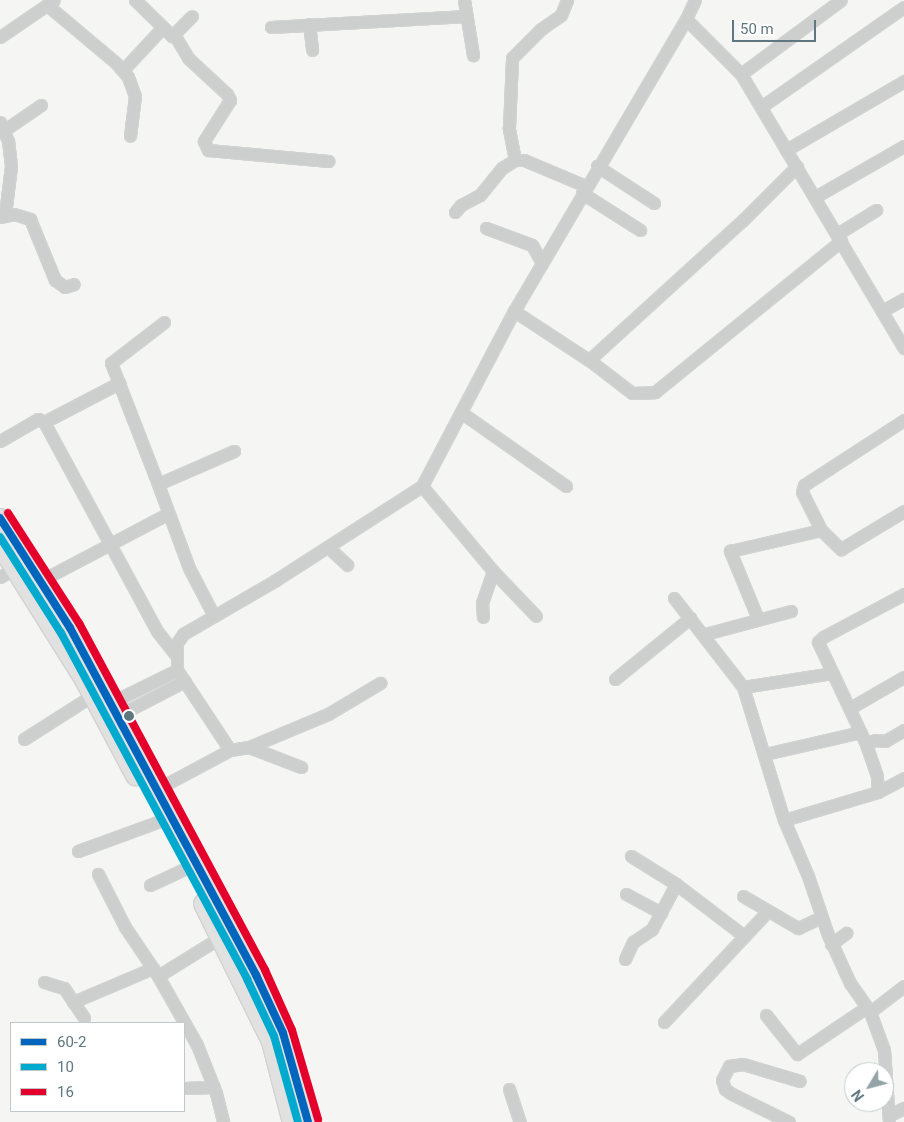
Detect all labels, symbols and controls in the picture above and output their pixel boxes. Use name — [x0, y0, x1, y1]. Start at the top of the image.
scale bar — [734, 10, 818, 42]
text: 50 m — [740, 20, 774, 38]
unlabelled marker — [124, 711, 134, 721]
legend — [10, 1022, 185, 1112]
text: 60-2 — [57, 1033, 86, 1051]
text: 10 — [57, 1058, 74, 1076]
north arrow — [844, 1062, 894, 1112]
text: 16 — [57, 1083, 74, 1101]
text: N — [848, 1087, 867, 1104]

